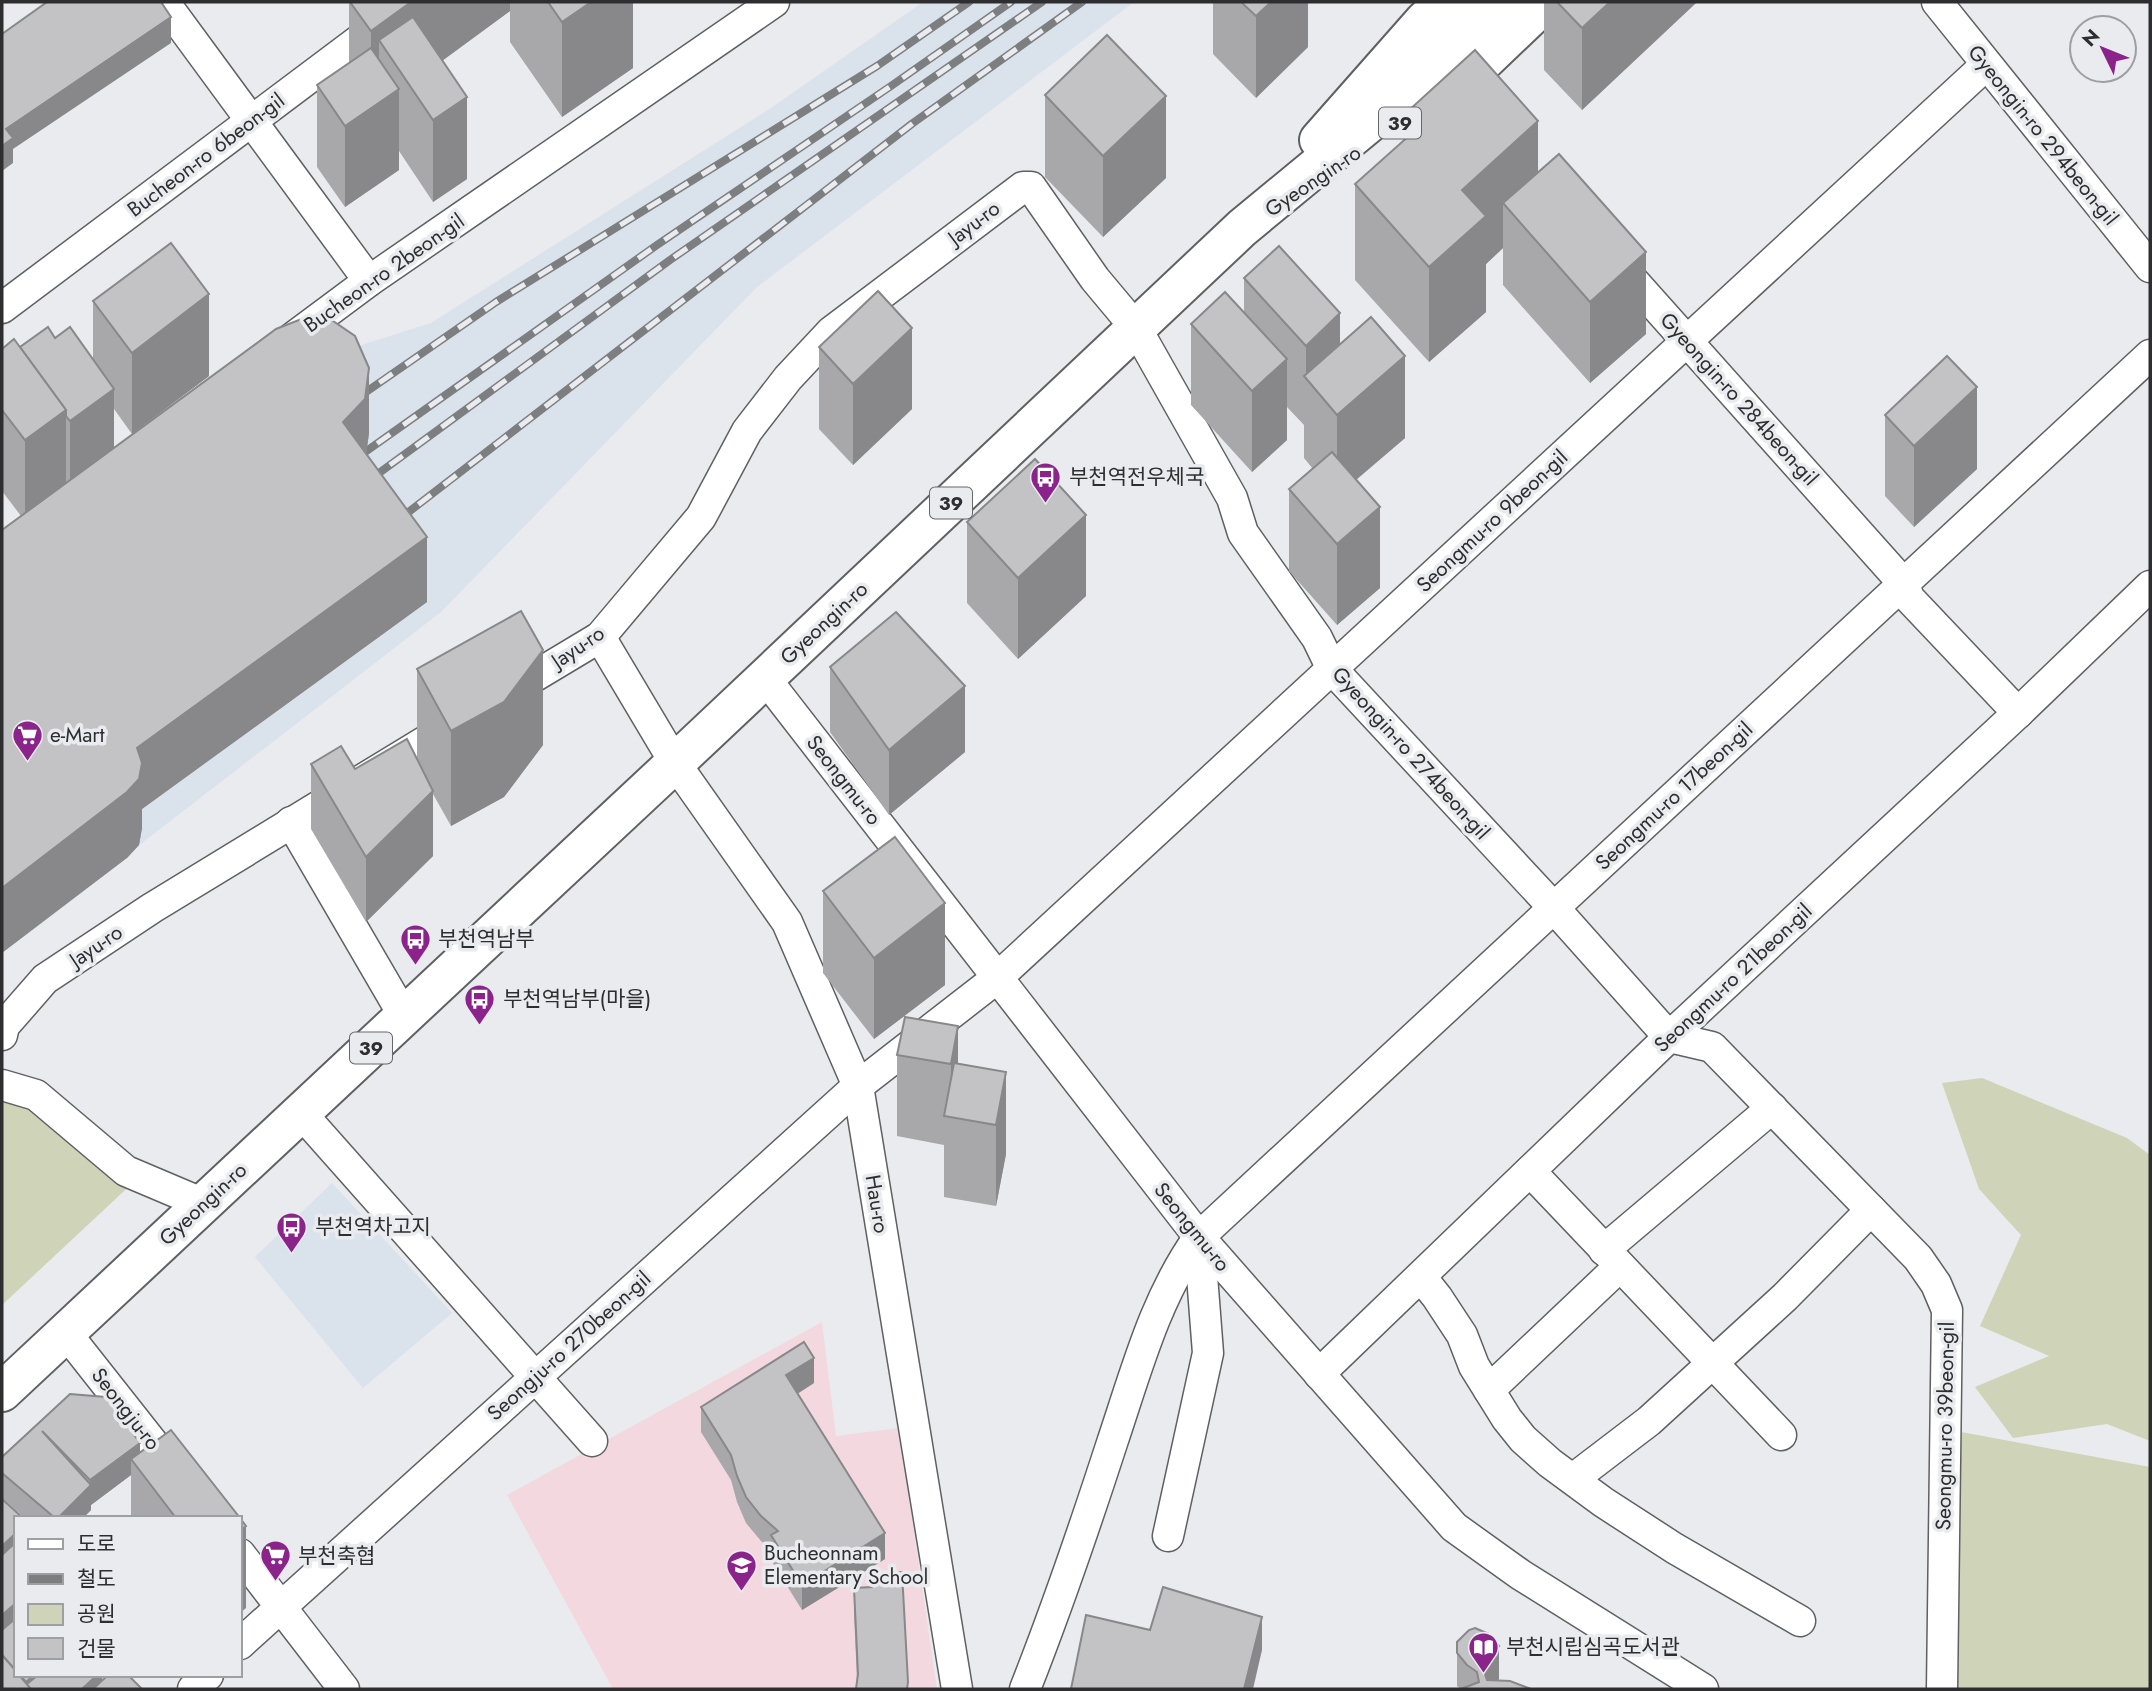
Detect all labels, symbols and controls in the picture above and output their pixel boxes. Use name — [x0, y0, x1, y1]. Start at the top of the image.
north arrow — [2068, 14, 2138, 84]
text: N — [2076, 23, 2106, 52]
street label: Gyeongin-ro 294beon-gil — [1961, 38, 2125, 232]
street label: Bucheon-ro 6beon-gil — [121, 86, 291, 224]
road number: 39 — [1379, 108, 1421, 139]
street label: Gyeongin-ro — [1259, 138, 1367, 224]
street label: Jayu-ro — [939, 194, 1006, 254]
street label: Bucheon-ro 2beon-gil — [298, 206, 470, 340]
street label: Gyeongin-ro 284beon-gil — [1653, 306, 1825, 492]
street label: Seongmu-ro 9beon-gil — [1410, 443, 1574, 599]
bus stop icon: 부천역전우체국 — [1029, 460, 1063, 504]
place label: 부천역전우체국 — [1069, 462, 1204, 492]
road number: 39 — [930, 488, 972, 518]
street label: Gyeongin-ro — [774, 575, 874, 671]
street label: Jayu-ro — [543, 618, 610, 677]
street label: Gyeongin-ro 274beon-gil — [1325, 660, 1497, 846]
street label: Seongmu-ro 17beon-gil — [1589, 715, 1759, 877]
supermarket icon: e-Mart — [10, 718, 44, 762]
place label: e-Mart — [50, 720, 105, 750]
street label: Seongmu-ro — [799, 729, 889, 831]
street label: Seongmu-ro 21beon-gil — [1647, 897, 1819, 1059]
street label: Jayu-ro — [61, 917, 128, 976]
bus stop icon: 부천역남부 — [398, 922, 432, 966]
place label: 부천역남부 — [438, 924, 535, 954]
bus stop icon: 부천역남부(마을) — [463, 982, 497, 1026]
place label: 부천역남부(마을) — [503, 984, 651, 1014]
road number: 39 — [350, 1032, 392, 1064]
street label: Gyeongin-ro — [153, 1156, 253, 1252]
street label: Hau-ro — [858, 1173, 896, 1235]
street label: Seongmu-ro — [1147, 1176, 1237, 1278]
bus stop icon: 부천역차고지 — [275, 1210, 309, 1254]
place label: 부천역차고지 — [315, 1212, 431, 1242]
street label: Seongju-ro 270beon-gil — [481, 1264, 657, 1428]
street label: Seongmu-ro 39beon-gil — [1928, 1321, 1962, 1531]
street label: Seongju-ro — [84, 1362, 168, 1456]
legend — [14, 1516, 242, 1677]
text: 도로 — [77, 1529, 116, 1559]
place label: Bucheonnam Elementary School — [764, 1538, 928, 1592]
supermarket icon: 부천축협 — [258, 1539, 292, 1583]
place label: 부천축협 — [298, 1541, 375, 1571]
school or university icon: Bucheonnam Elementary School — [724, 1548, 758, 1592]
text: 철도 — [77, 1564, 116, 1594]
text: 공원 — [77, 1599, 116, 1629]
library icon: 부천시립심곡도서관 — [1466, 1630, 1500, 1674]
place label: 부천시립심곡도서관 — [1506, 1632, 1680, 1662]
text: 건물 — [77, 1634, 116, 1664]

